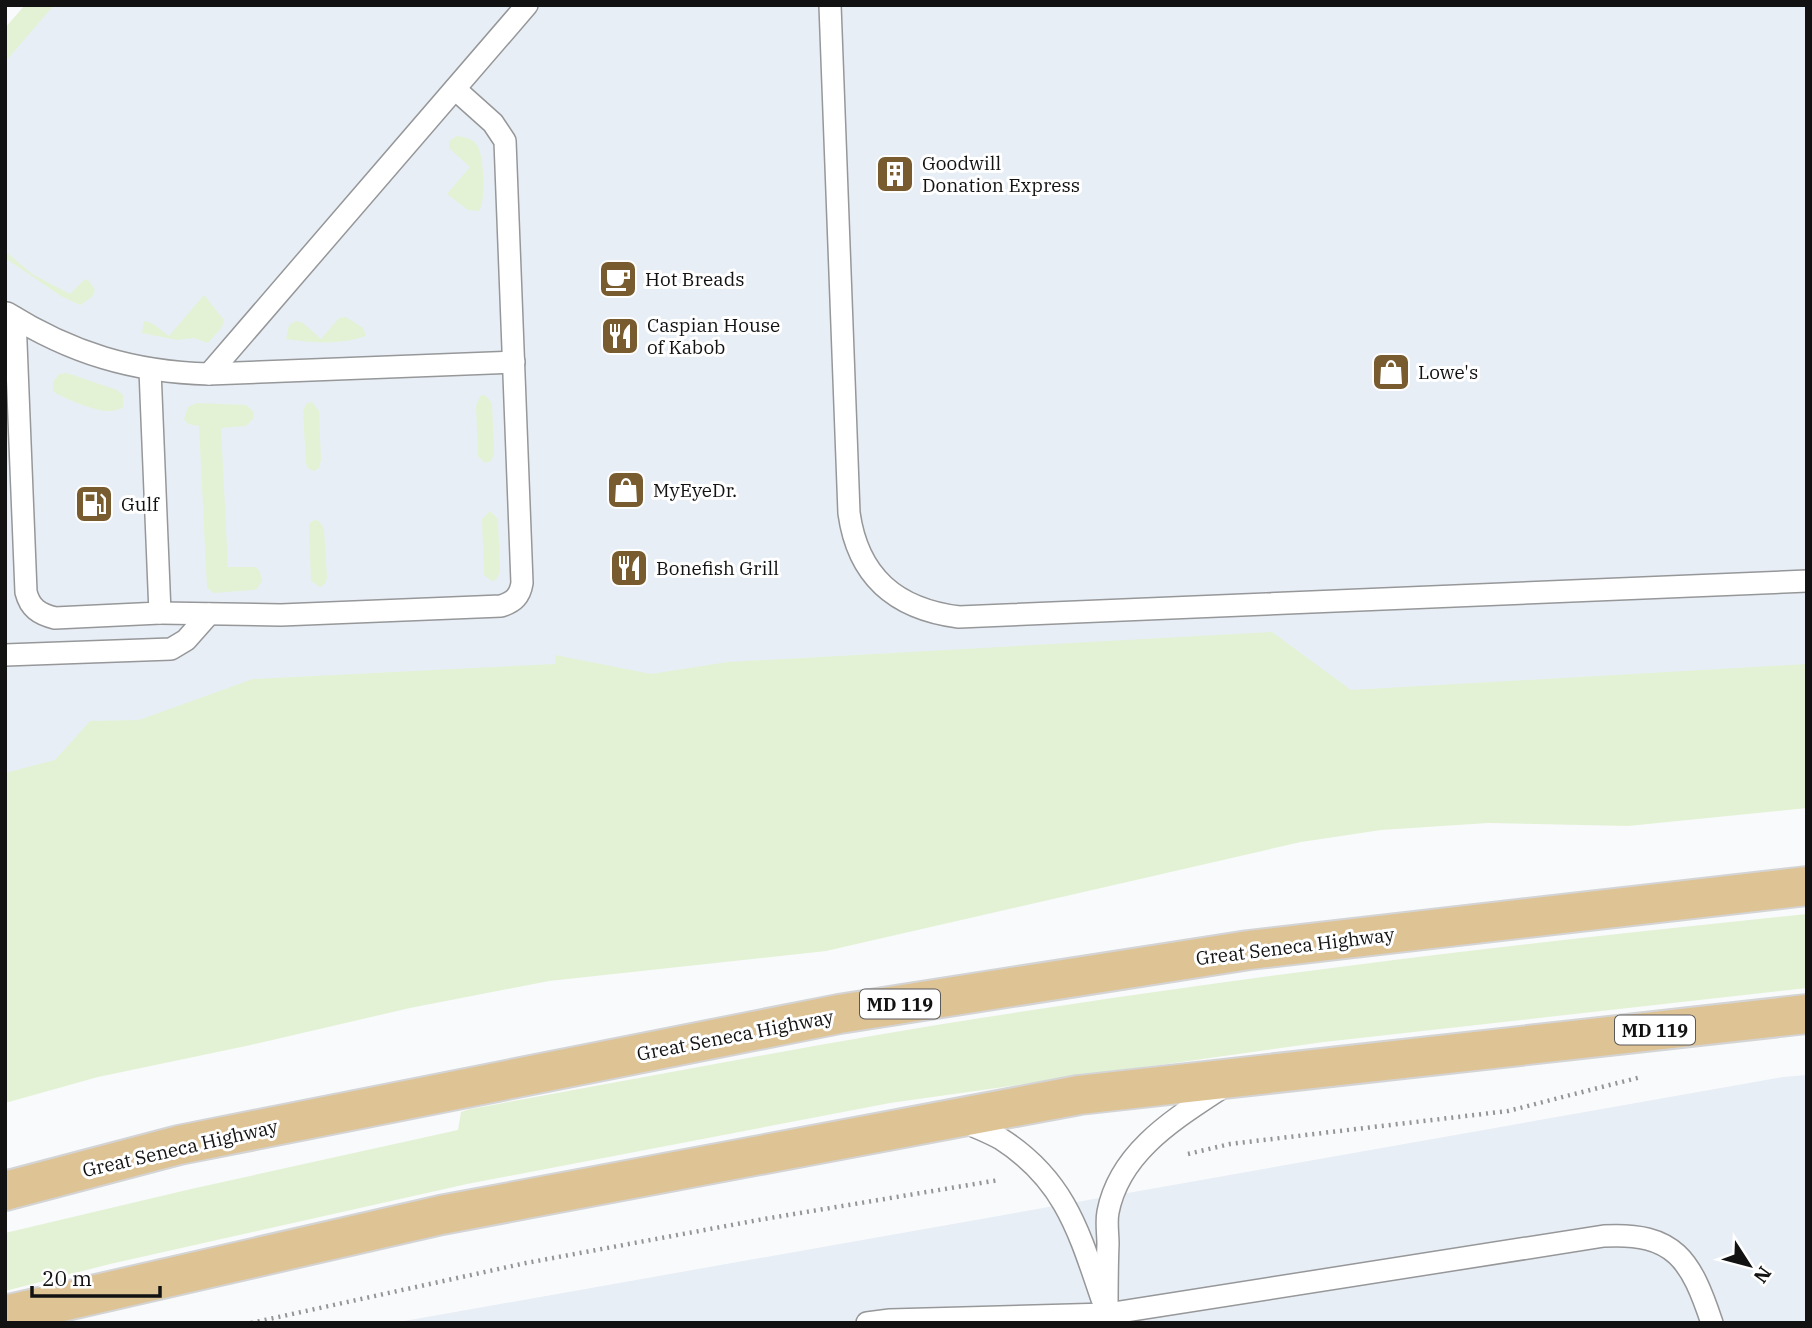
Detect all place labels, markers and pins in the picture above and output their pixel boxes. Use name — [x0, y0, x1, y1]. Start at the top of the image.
place label: Goodwill Donation Express — [922, 151, 1080, 197]
building icon: Goodwill Donation Express — [874, 153, 916, 195]
cafe icon: Hot Breads — [597, 258, 639, 300]
place label: Hot Breads — [645, 267, 745, 291]
place label: Caspian House of Kabob — [647, 313, 780, 359]
restaurant icon: Caspian House of Kabob — [599, 315, 641, 357]
shop icon: Lowe's — [1370, 351, 1412, 393]
place label: Lowe's — [1418, 360, 1478, 384]
shop icon: MyEyeDr. — [605, 469, 647, 511]
place label: MyEyeDr. — [653, 478, 737, 502]
fuel station icon: Gulf — [73, 483, 115, 525]
place label: Gulf — [121, 492, 160, 516]
restaurant icon: Bonefish Grill — [608, 547, 650, 589]
place label: Bonefish Grill — [656, 556, 779, 580]

